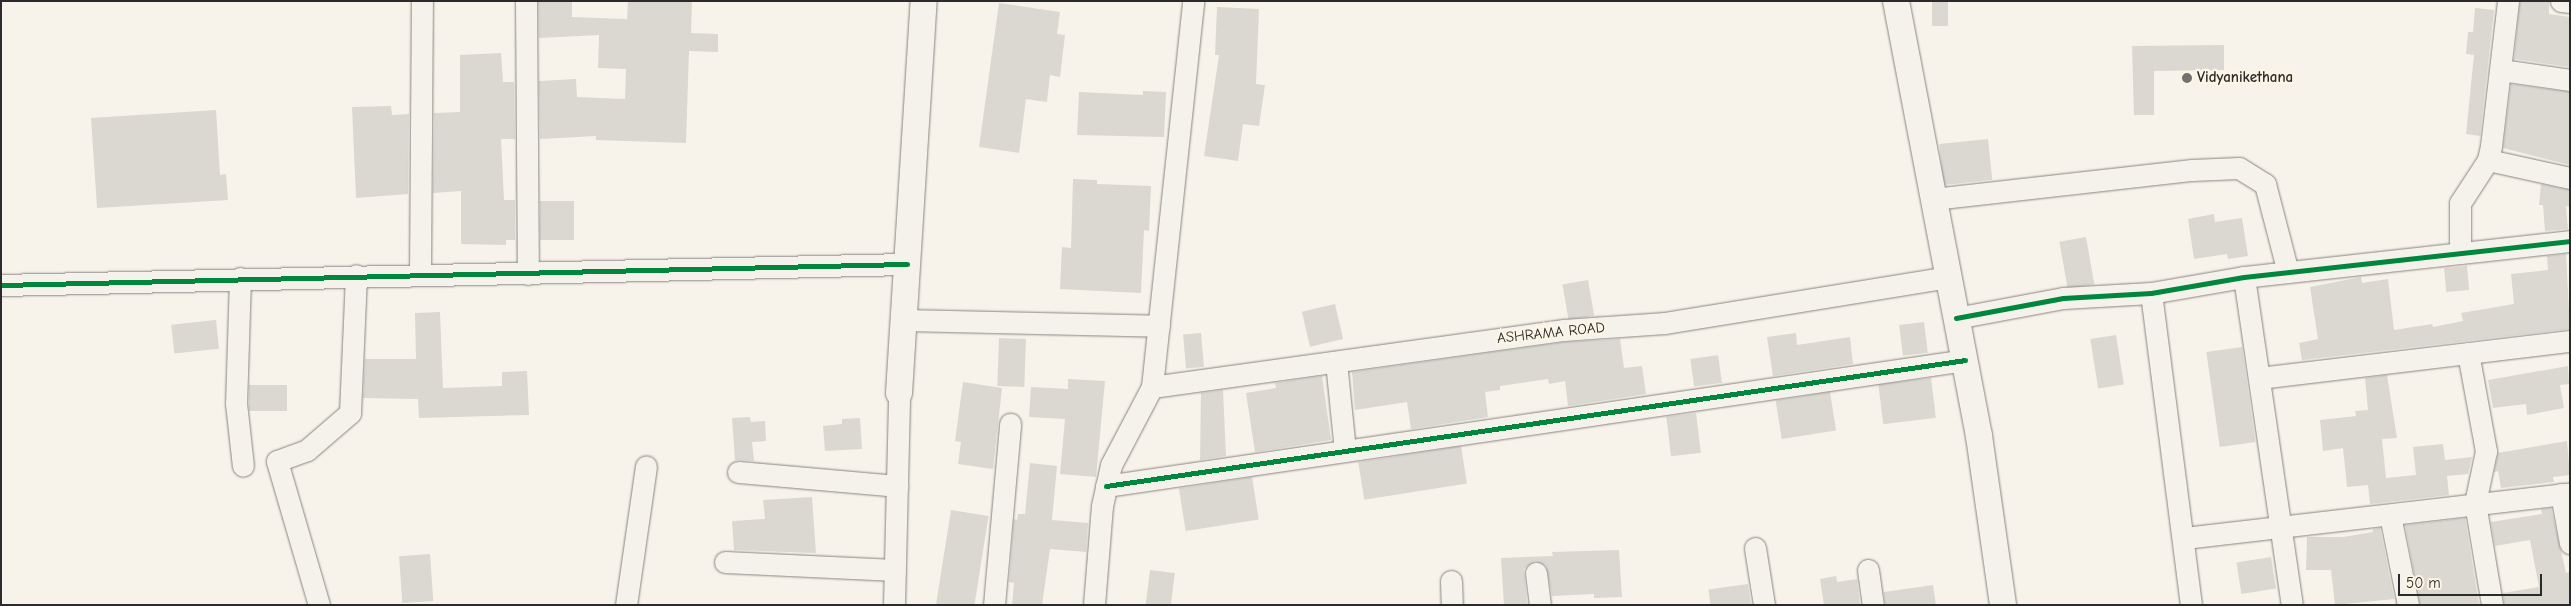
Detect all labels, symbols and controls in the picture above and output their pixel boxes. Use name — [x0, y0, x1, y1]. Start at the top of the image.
place label: Vidyanikethana — [2197, 69, 2293, 87]
marker: Vidyanikethana — [2181, 72, 2193, 84]
street label: ASHRAMA ROAD — [1496, 318, 1606, 348]
scale bar — [2401, 564, 2545, 596]
text: 50 m — [2406, 574, 2441, 592]

